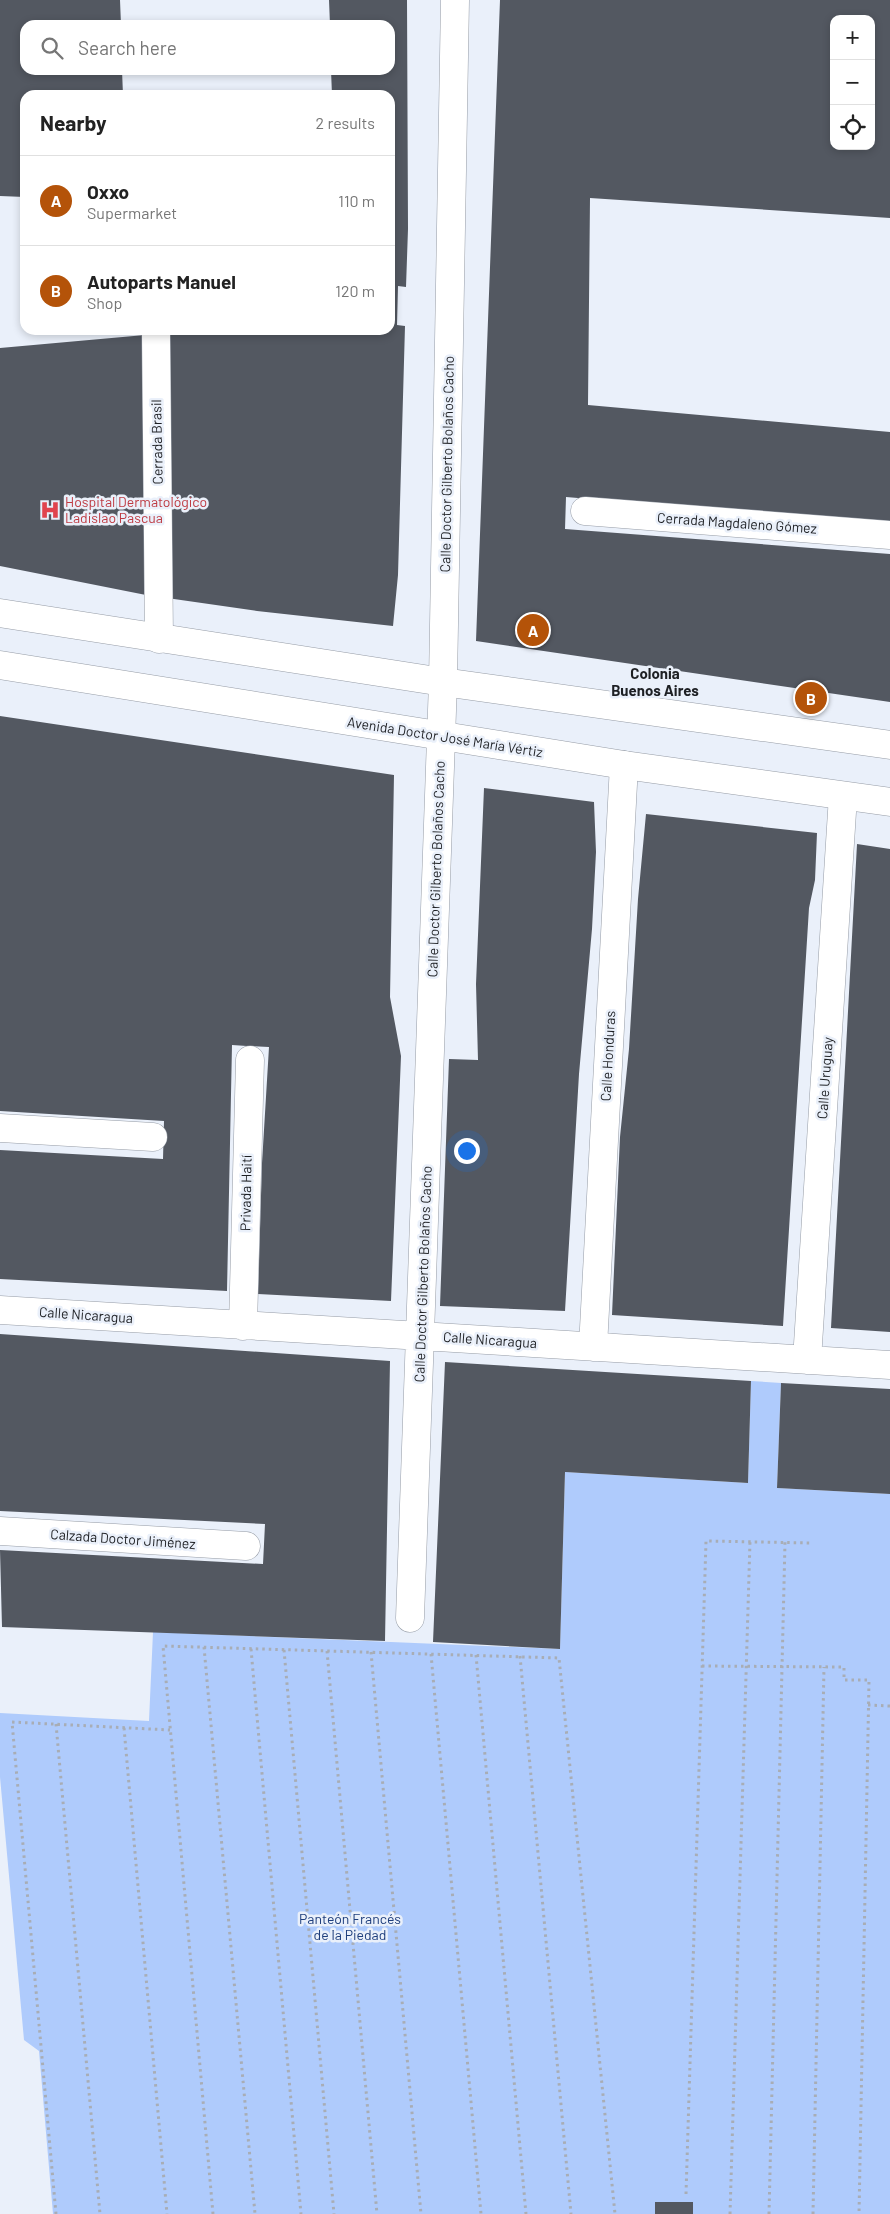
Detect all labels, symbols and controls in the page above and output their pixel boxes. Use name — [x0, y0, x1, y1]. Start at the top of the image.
map controls — [830, 15, 875, 150]
button: + — [830, 15, 875, 60]
search box — [20, 20, 395, 75]
icon: search — [38, 34, 66, 62]
text: Search here — [78, 36, 177, 59]
button: − — [830, 60, 875, 105]
button: locate — [830, 105, 875, 150]
text: Nearby — [40, 110, 106, 135]
text: 2 results — [316, 113, 375, 132]
text: Oxxo — [87, 180, 129, 203]
text: A — [51, 191, 61, 210]
text: 110 m — [338, 191, 375, 210]
text: Supermarket — [87, 203, 177, 222]
text: Autoparts Manuel — [87, 270, 236, 293]
text: B — [51, 281, 61, 300]
text: 120 m — [335, 281, 375, 300]
text: Shop — [87, 293, 122, 312]
street label: Calle Doctor Gilberto Bolaños Cacho — [436, 356, 457, 572]
street label: Cerrada Brasil — [147, 399, 166, 485]
place label: Hospital Dermatológico Ladislao Pascua — [65, 493, 207, 526]
hospital icon: Hospital Dermatológico Ladislao Pascua — [39, 499, 61, 521]
street label: Cerrada Magdaleno Gómez — [657, 508, 817, 537]
pin: A — [517, 611, 549, 649]
district label: Colonia Buenos Aires — [611, 664, 699, 699]
pin: B — [795, 679, 827, 717]
street label: Avenida Doctor José María Vértiz — [346, 713, 544, 760]
street label: Calle Doctor Gilberto Bolaños Cacho — [423, 760, 448, 978]
street label: Calle Honduras — [597, 1010, 618, 1102]
street label: Calle Uruguay — [813, 1036, 836, 1120]
your location — [454, 1138, 480, 1164]
street label: Privada Haití — [236, 1155, 255, 1231]
street label: Calle Doctor Gilberto Bolaños Cacho — [410, 1165, 435, 1383]
street label: Calle Nicaragua — [39, 1303, 134, 1326]
street label: Calle Nicaragua — [443, 1328, 538, 1351]
street label: Calzada Doctor Jiménez — [50, 1525, 196, 1552]
park label: Panteón Francés de la Piedad — [299, 1910, 401, 1943]

